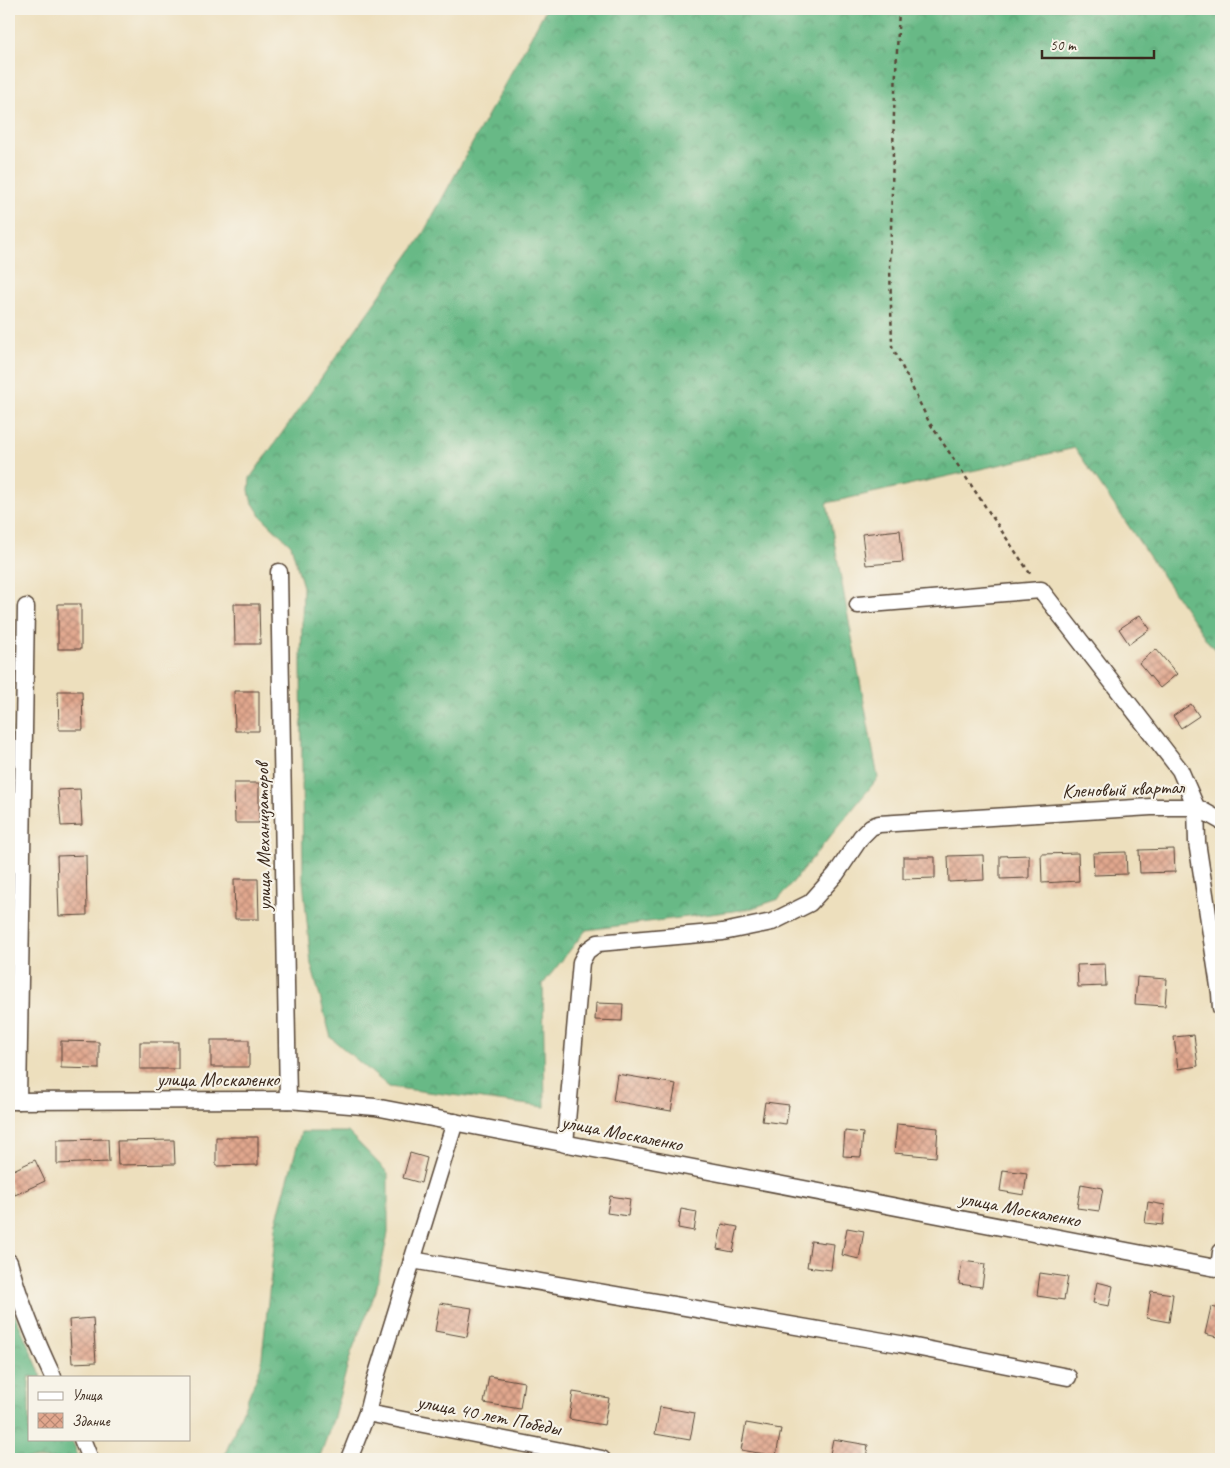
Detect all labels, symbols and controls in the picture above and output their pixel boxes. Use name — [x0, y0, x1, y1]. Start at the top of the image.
scale bar — [1042, 28, 1155, 60]
text: 50 m — [1050, 36, 1077, 55]
street label: улица Механизаторов — [249, 760, 277, 912]
street label: Кленовый квартал — [1062, 774, 1186, 804]
street label: улица Москаленко — [156, 1067, 280, 1092]
street label: улица Москаленко — [558, 1109, 686, 1157]
street label: улица Москаленко — [956, 1185, 1084, 1233]
legend — [28, 1376, 190, 1440]
text: Улица — [72, 1386, 103, 1405]
street label: улица 40 лет Победы — [414, 1389, 564, 1441]
text: Здание — [72, 1412, 111, 1431]

